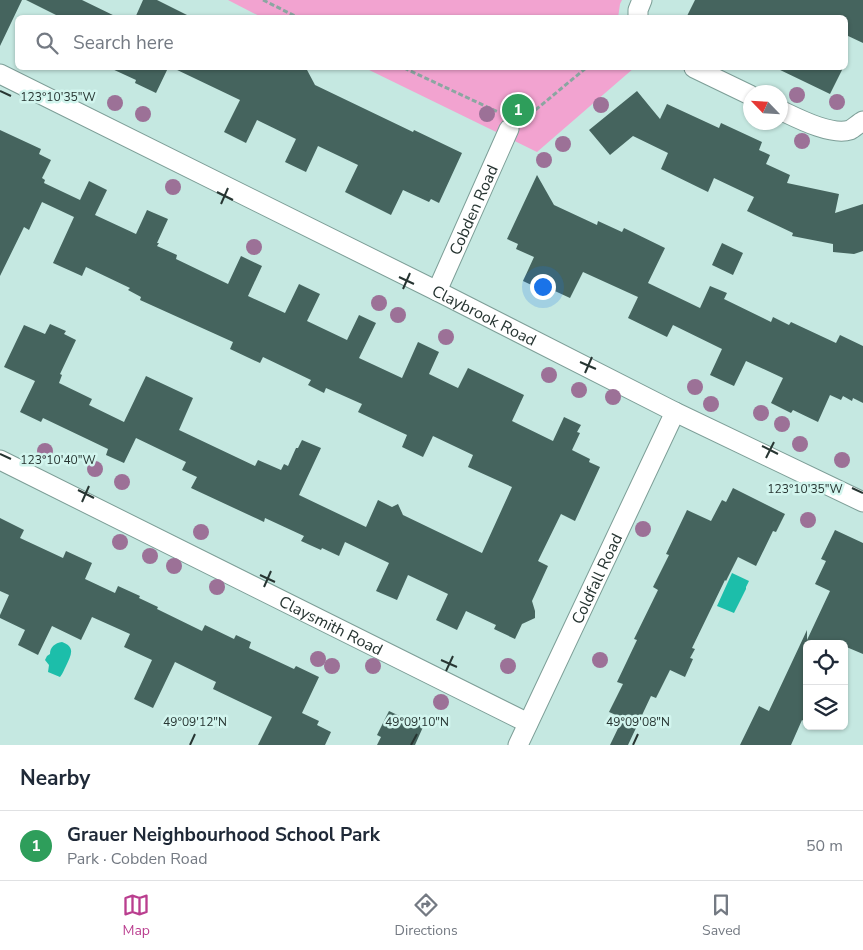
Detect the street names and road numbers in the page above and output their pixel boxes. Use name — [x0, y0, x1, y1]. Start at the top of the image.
street label: Cobden Road — [444, 161, 504, 259]
street label: Claybrook Road — [428, 280, 540, 352]
street label: Coldfall Road — [567, 530, 628, 628]
street label: Claysmith Road — [275, 591, 386, 661]

